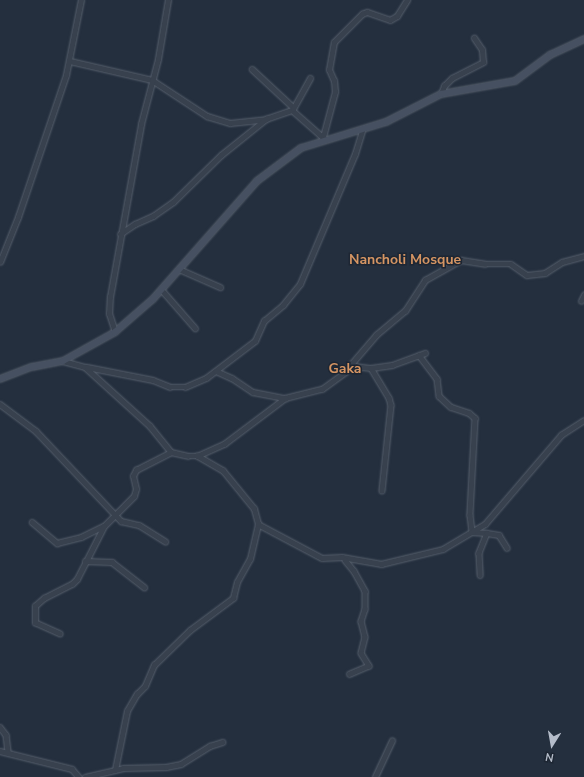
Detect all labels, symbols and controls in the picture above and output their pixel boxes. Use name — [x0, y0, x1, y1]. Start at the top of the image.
district label: Nancholi Mosque — [349, 252, 461, 268]
district label: Gaka — [328, 361, 362, 377]
north arrow — [532, 725, 572, 765]
text: N — [544, 749, 555, 765]

